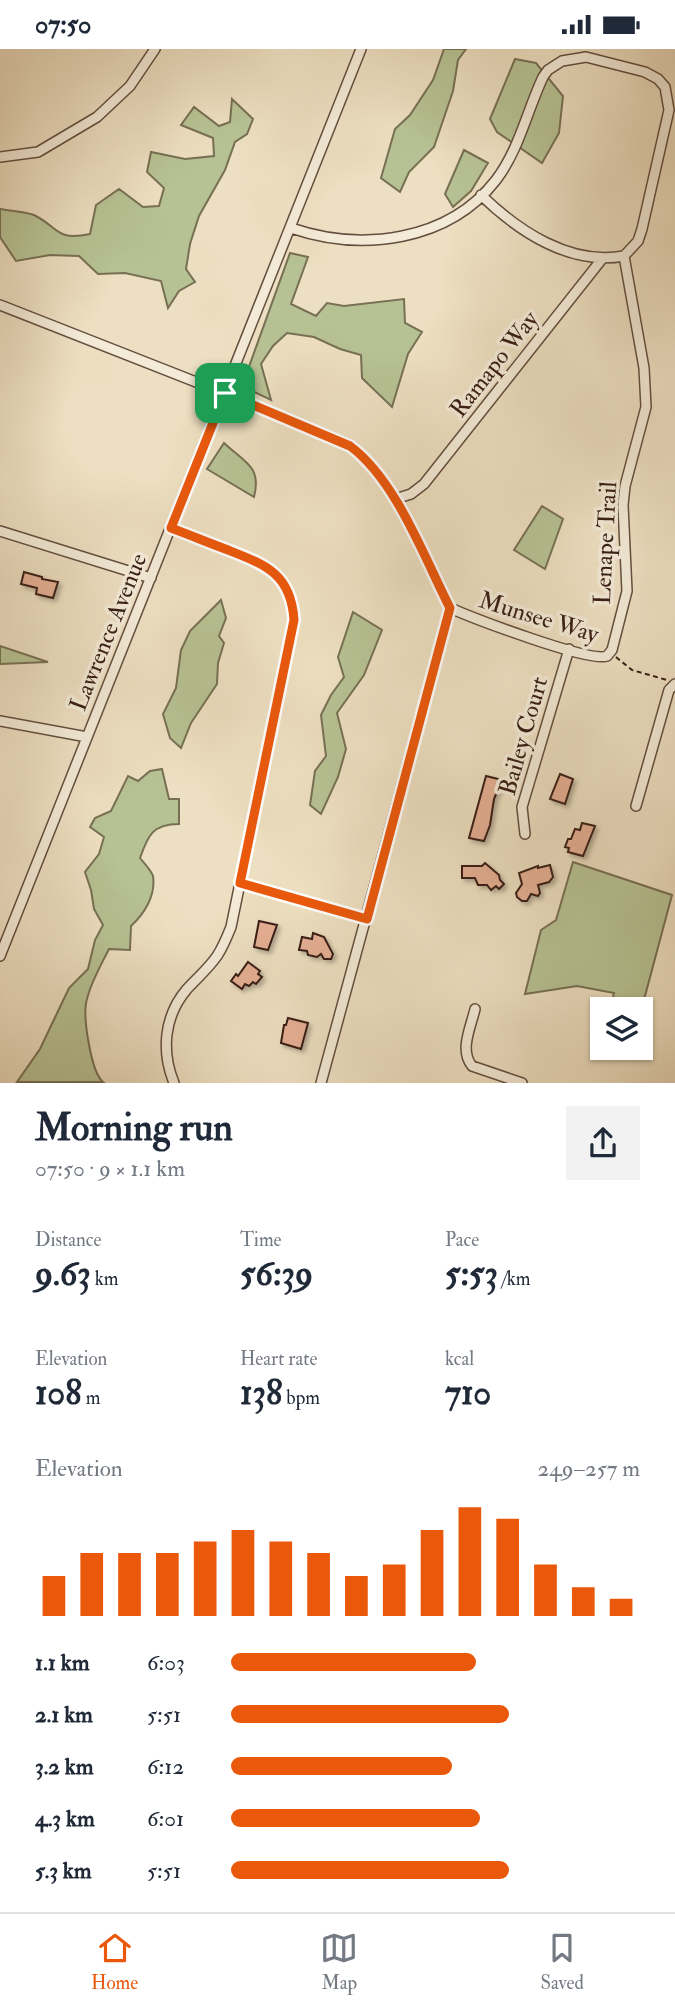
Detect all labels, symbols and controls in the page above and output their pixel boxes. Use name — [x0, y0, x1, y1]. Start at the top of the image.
text: 07:50 — [35, 9, 91, 41]
street label: Ramapo Way — [443, 304, 546, 424]
pin — [195, 363, 255, 423]
icon: arrive — [206, 374, 244, 412]
street label: Lenape Trail — [587, 481, 624, 605]
street label: Lawrence Avenue — [63, 549, 154, 716]
street label: Munsee Way — [475, 585, 603, 650]
street label: Bailey Court — [492, 673, 555, 799]
map controls — [590, 997, 653, 1060]
button: layers — [590, 997, 653, 1060]
text: Morning run — [35, 1104, 233, 1152]
button: share — [566, 1106, 640, 1180]
text: 07:50 · 9 × 1.1 km — [35, 1154, 185, 1183]
text: Distance — [35, 1228, 101, 1252]
text: Time — [240, 1228, 282, 1252]
text: Pace — [445, 1228, 479, 1252]
text: 9.63 — [35, 1252, 91, 1296]
text: 56:39 — [240, 1252, 313, 1296]
text: 5:53 — [445, 1252, 498, 1296]
text: km — [91, 1267, 119, 1291]
text: /km — [498, 1267, 531, 1291]
text: Elevation — [35, 1347, 107, 1371]
text: Heart rate — [240, 1347, 317, 1371]
text: kcal — [445, 1347, 474, 1371]
text: 108 — [35, 1371, 82, 1415]
text: 138 — [240, 1371, 282, 1415]
text: 710 — [445, 1371, 491, 1415]
text: m — [82, 1386, 100, 1410]
text: bpm — [282, 1386, 320, 1410]
text: Elevation — [35, 1454, 123, 1483]
text: 249–257 m — [538, 1454, 640, 1483]
text: 1.1 km — [35, 1648, 90, 1677]
text: 6:03 — [147, 1648, 185, 1677]
text: 2.1 km — [35, 1700, 93, 1729]
text: 5:51 — [147, 1700, 181, 1729]
text: 3.2 km — [35, 1752, 94, 1781]
text: 6:12 — [147, 1752, 184, 1781]
text: 4.3 km — [35, 1804, 95, 1833]
text: 6:01 — [147, 1804, 184, 1833]
text: 5.3 km — [35, 1856, 92, 1885]
text: 5:51 — [147, 1856, 181, 1885]
tab: Home — [91, 1929, 138, 1995]
tab: Map — [320, 1929, 358, 1995]
tab: Saved — [540, 1929, 584, 1995]

